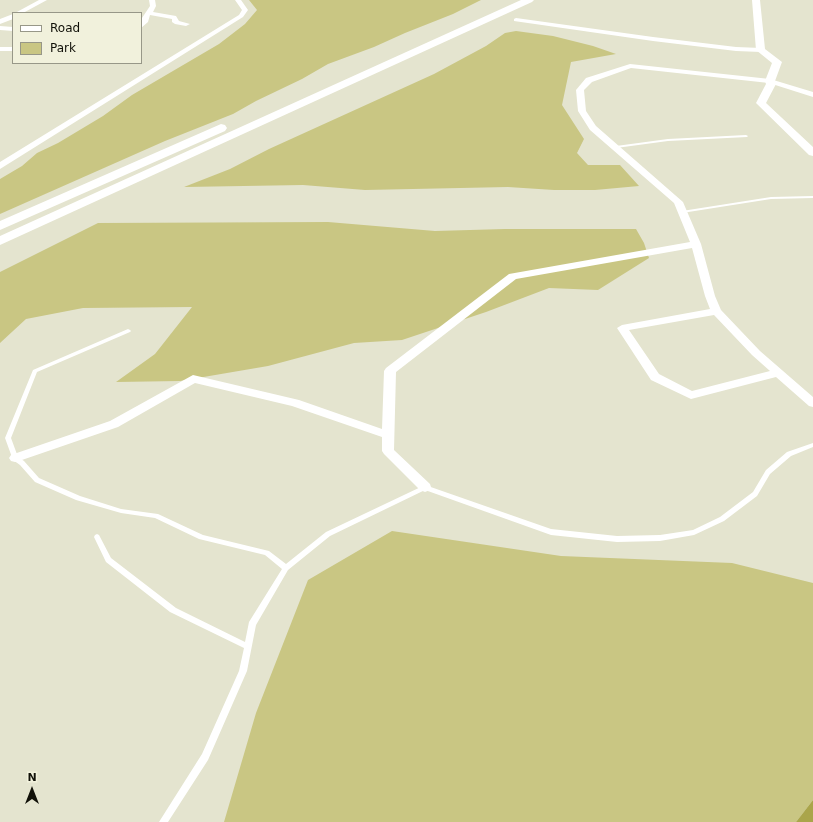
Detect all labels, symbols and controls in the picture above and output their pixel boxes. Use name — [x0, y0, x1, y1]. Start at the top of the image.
legend — [12, 12, 142, 64]
text: Road — [50, 21, 80, 35]
text: Park — [50, 41, 76, 55]
north arrow — [12, 770, 52, 810]
text: N — [27, 771, 37, 784]

